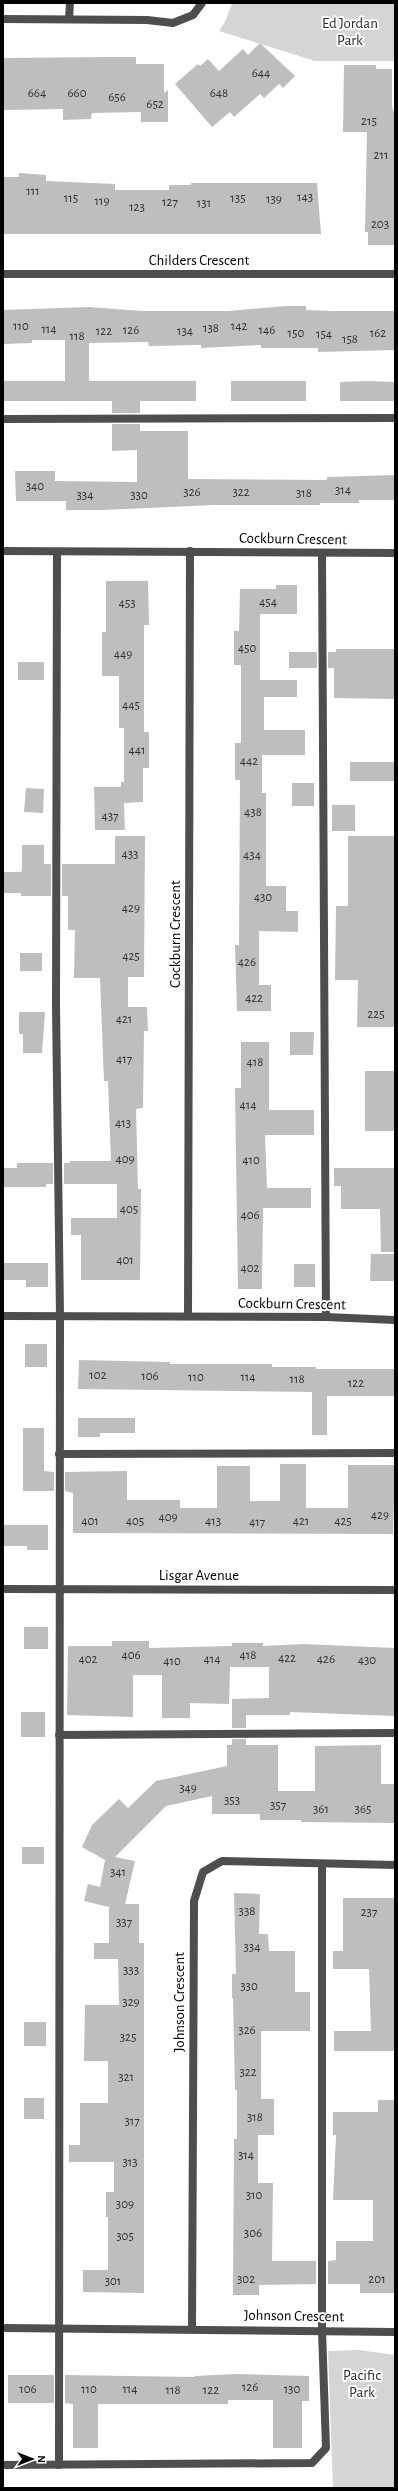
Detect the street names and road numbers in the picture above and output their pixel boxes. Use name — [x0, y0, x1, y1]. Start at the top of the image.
street label: Childers Crescent — [149, 253, 249, 268]
street label: Cockburn Crescent — [239, 531, 347, 547]
street label: Cockburn Crescent — [168, 880, 183, 988]
street label: Cockburn Crescent — [238, 1296, 346, 1312]
street label: Lisgar Avenue — [159, 1568, 239, 1583]
street label: Johnson Crescent — [172, 1952, 187, 2052]
street label: Johnson Crescent — [244, 2308, 344, 2324]

